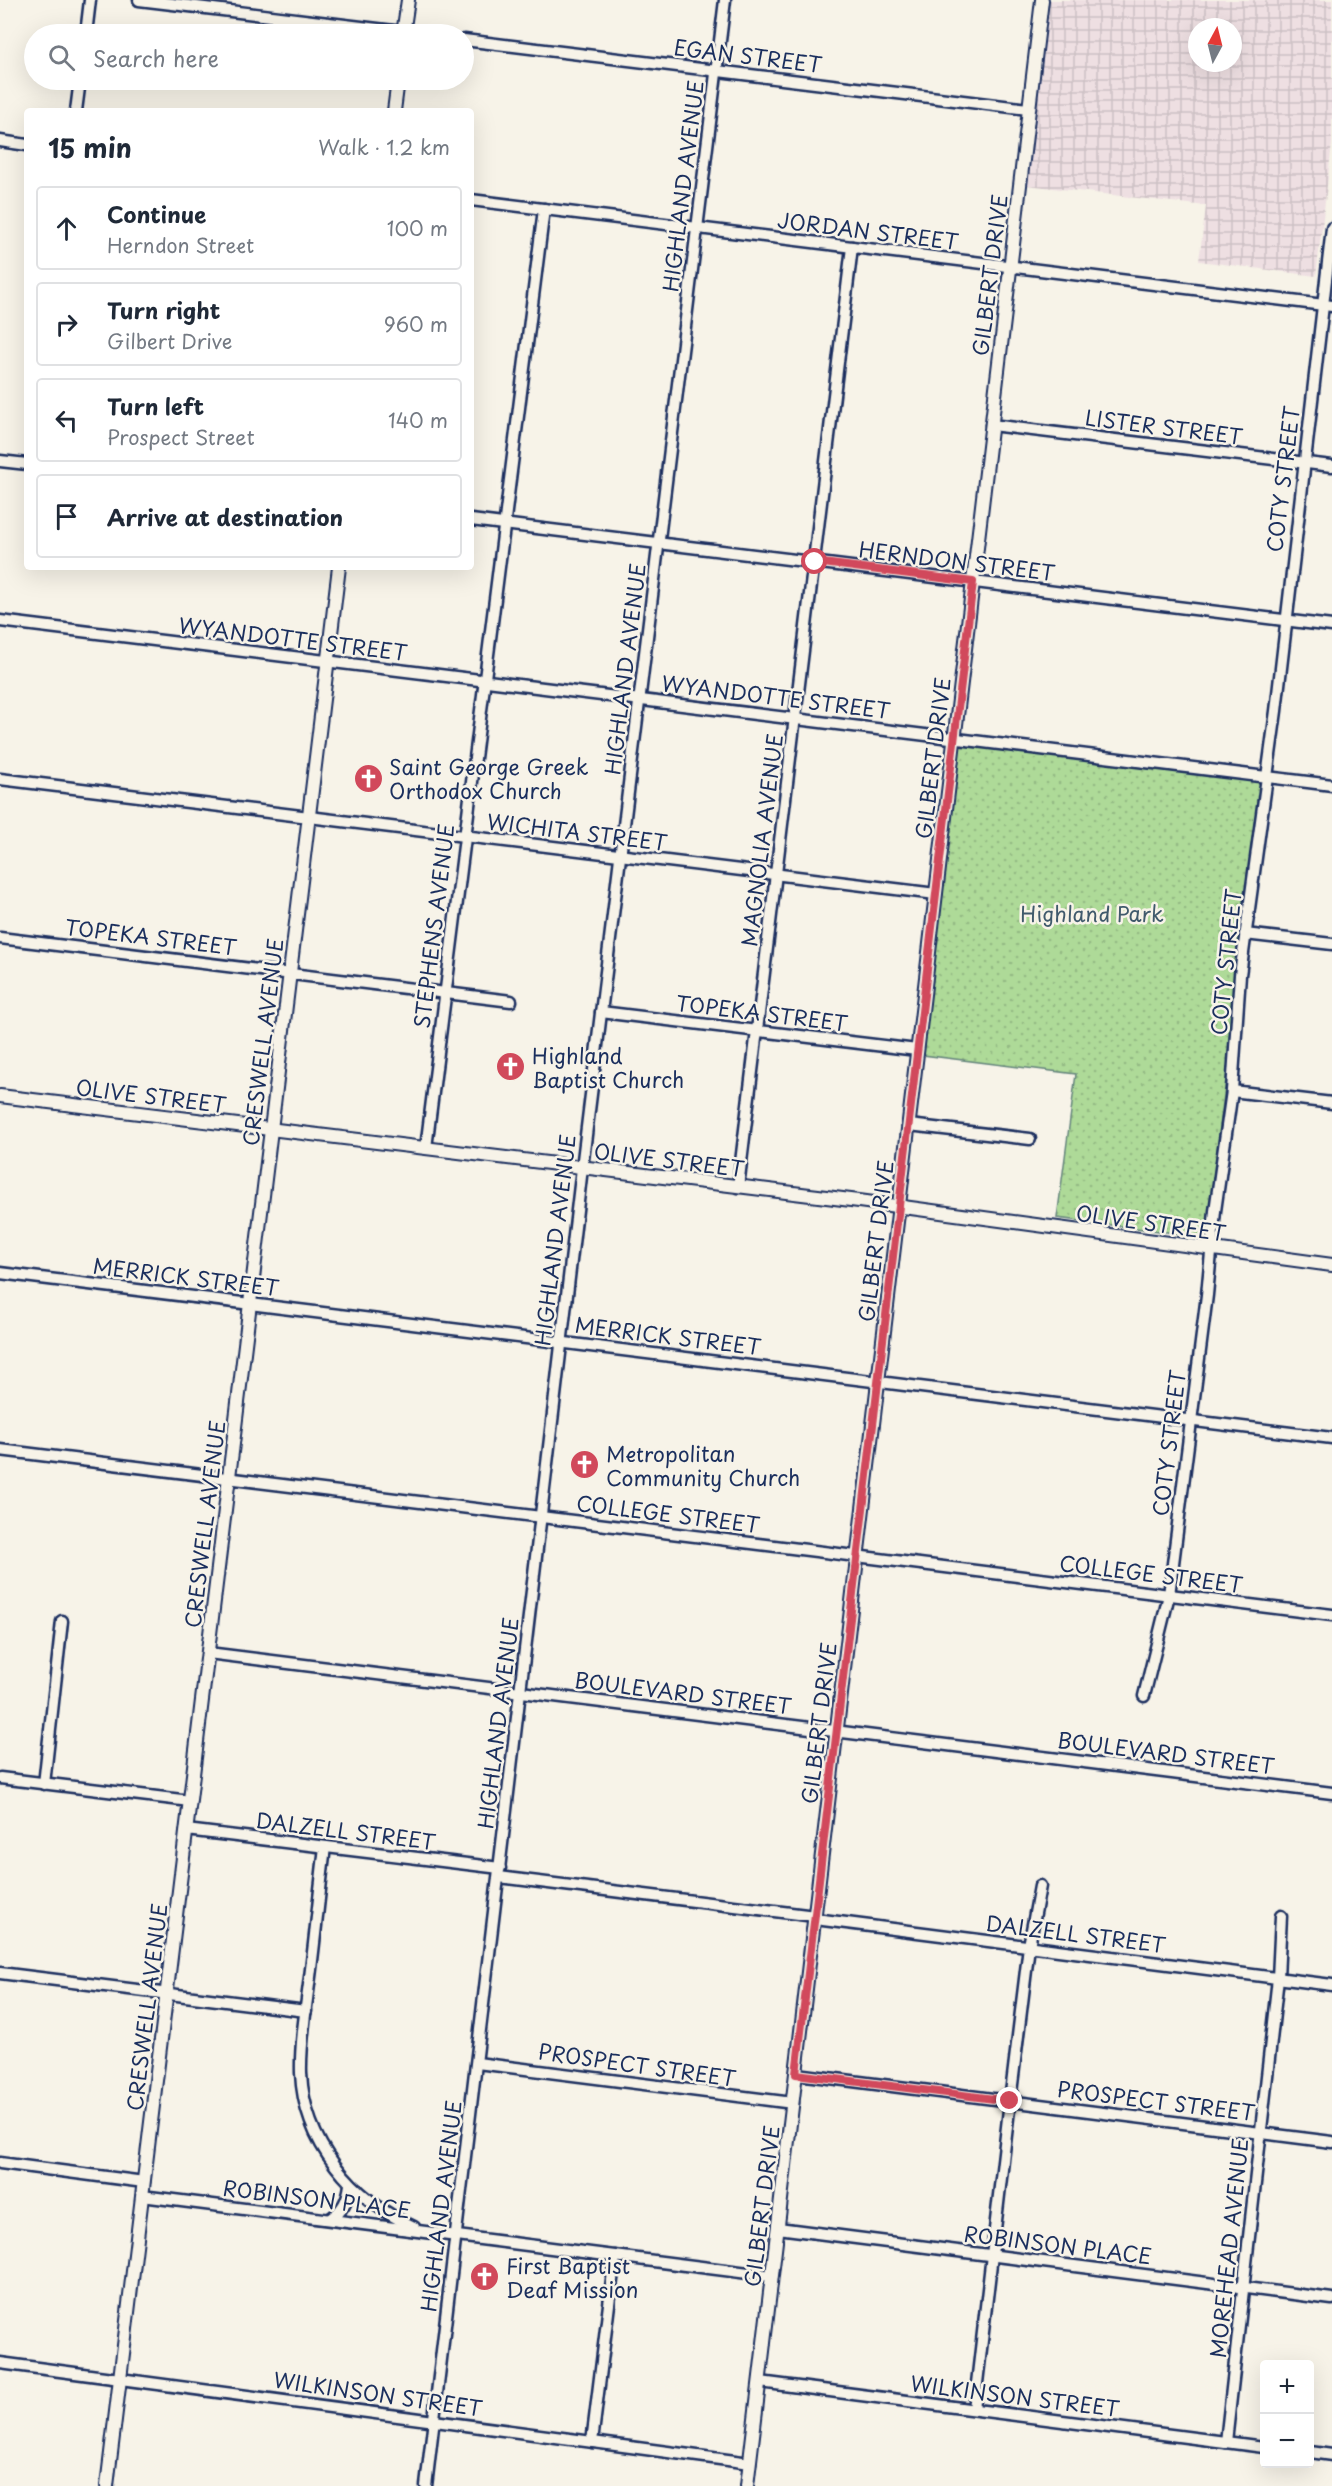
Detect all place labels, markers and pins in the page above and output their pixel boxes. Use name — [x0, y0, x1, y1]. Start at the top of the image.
place label: Saint George Greek Orthodox Church — [389, 750, 589, 806]
church icon: Saint George Greek Orthodox Church — [352, 762, 384, 794]
place label: Highland Baptist Church — [532, 1039, 684, 1095]
church icon: Highland Baptist Church — [495, 1051, 527, 1083]
place label: Metropolitan Community Church — [606, 1437, 800, 1493]
church icon: Metropolitan Community Church — [569, 1449, 601, 1481]
place label: First Baptist Deaf Mission — [506, 2249, 638, 2305]
church icon: First Baptist Deaf Mission — [469, 2261, 501, 2293]

